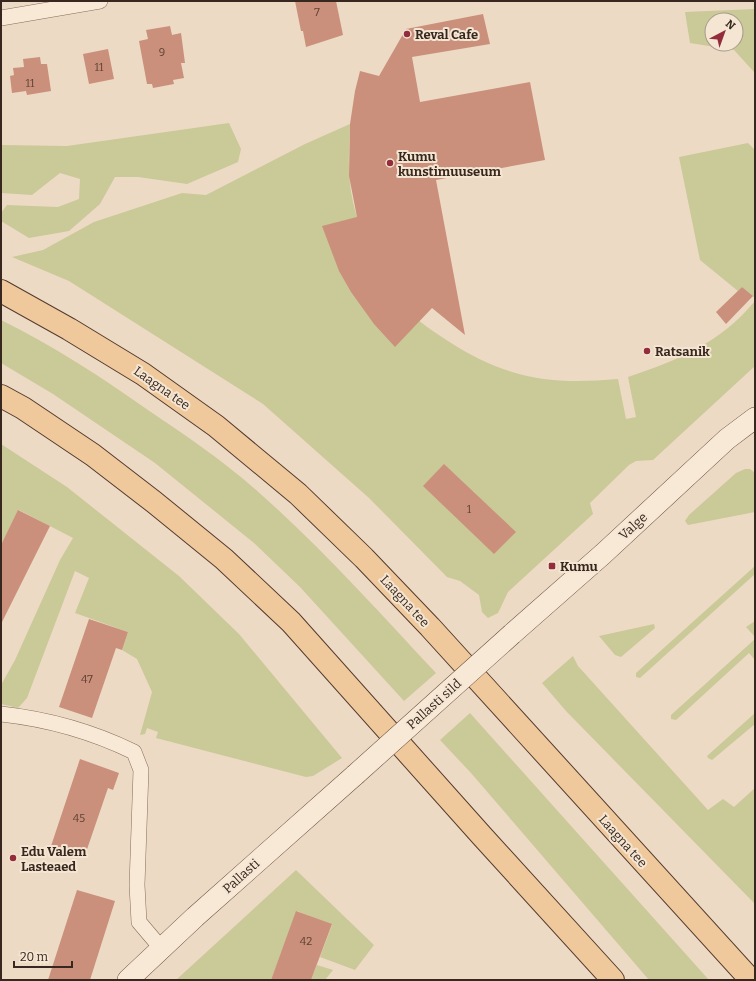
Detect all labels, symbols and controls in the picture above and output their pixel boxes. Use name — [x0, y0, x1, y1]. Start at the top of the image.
house number: 7 — [314, 6, 320, 19]
north arrow — [704, 12, 744, 52]
text: N — [723, 17, 738, 33]
place label: Reval Cafe — [415, 27, 478, 42]
marker: Reval Cafe — [402, 29, 412, 39]
house number: 9 — [159, 46, 165, 59]
house number: 11 — [95, 61, 104, 74]
house number: 11 — [26, 77, 35, 90]
place label: Kumu kunstimuuseum — [398, 149, 501, 179]
marker: Kumu kunstimuuseum — [385, 158, 395, 168]
place label: Ratsanik — [655, 344, 710, 359]
marker: Ratsanik — [642, 346, 652, 356]
street label: Laagna tee — [131, 363, 193, 413]
house number: 1 — [467, 503, 472, 516]
street label: Valge — [616, 509, 650, 543]
place label: Kumu — [560, 559, 598, 574]
marker: Kumu — [547, 561, 557, 571]
street label: Laagna tee — [377, 572, 433, 630]
house number: 47 — [81, 673, 93, 686]
street label: Pallasti sild — [404, 676, 464, 732]
house number: 45 — [73, 812, 85, 825]
street label: Laagna tee — [596, 812, 650, 870]
place label: Edu Valem Lasteaed — [21, 844, 87, 874]
marker: Edu Valem Lasteaed — [8, 853, 18, 863]
street label: Pallasti — [220, 856, 262, 896]
house number: 42 — [300, 935, 312, 948]
scale bar — [14, 943, 72, 969]
text: 20 m — [20, 950, 49, 964]

